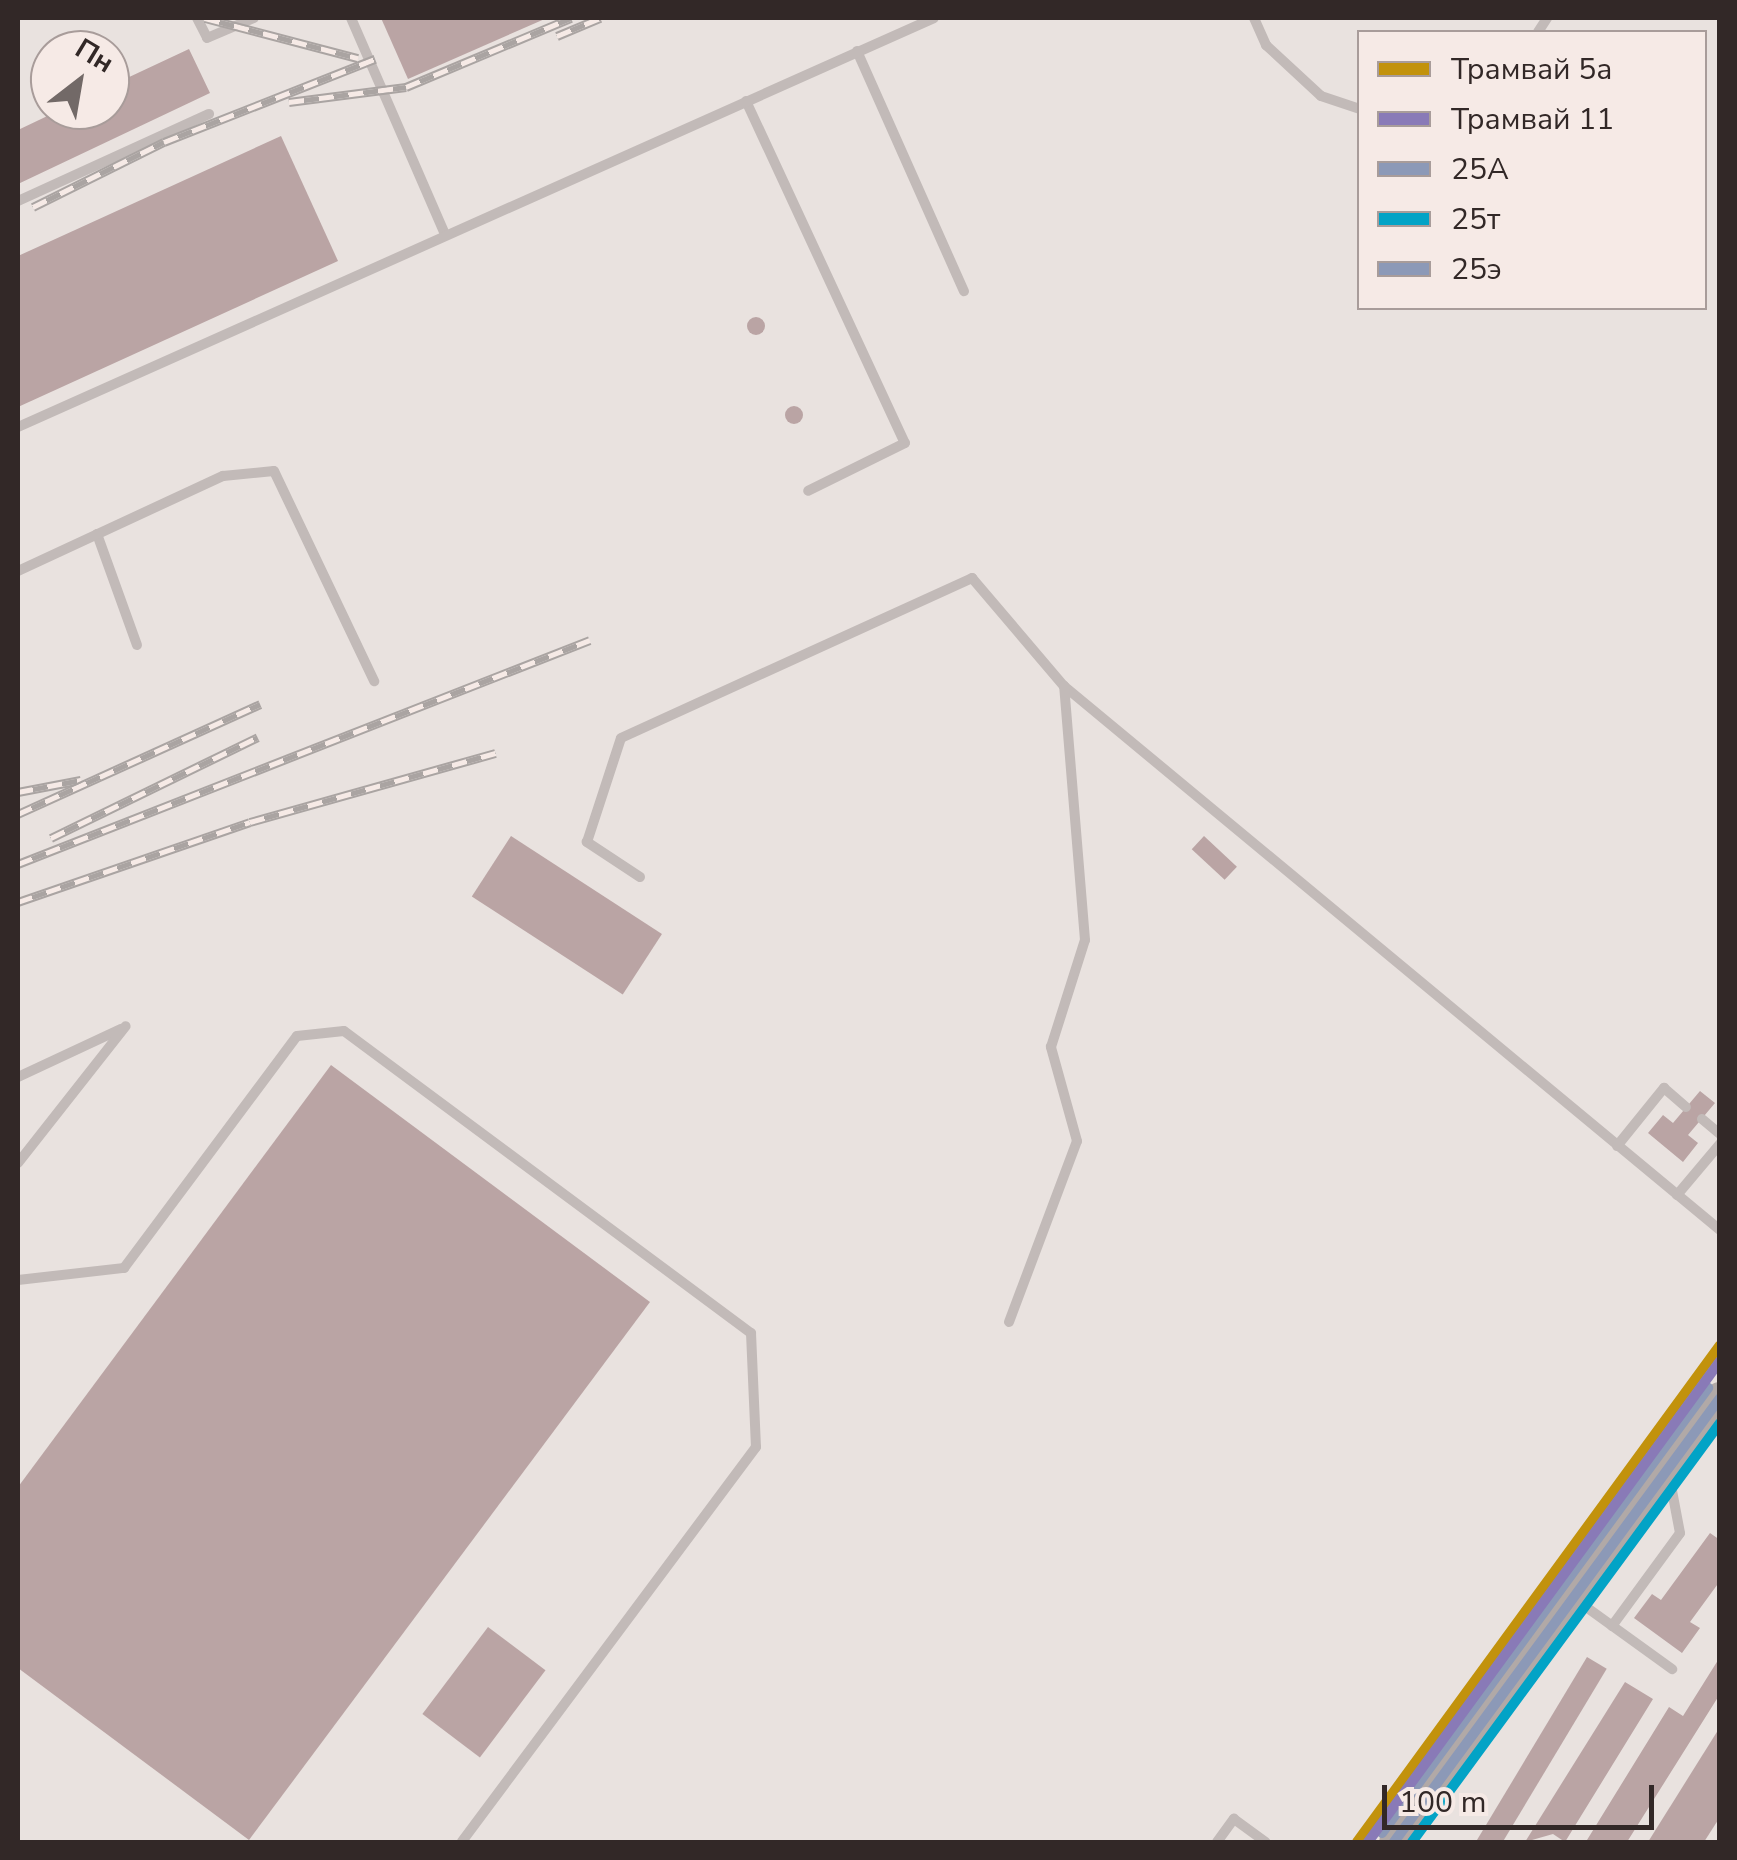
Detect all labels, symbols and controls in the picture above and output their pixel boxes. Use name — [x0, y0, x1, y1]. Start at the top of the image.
north arrow — [30, 30, 130, 130]
text: Пн — [68, 30, 121, 82]
legend — [1357, 30, 1707, 310]
text: Трамвай 5а — [1451, 49, 1612, 90]
text: Трамвай 11 — [1451, 99, 1614, 140]
text: 25А — [1451, 149, 1509, 190]
text: 25т — [1451, 199, 1500, 240]
text: 25э — [1451, 249, 1502, 290]
scale bar — [1387, 1765, 1660, 1827]
text: 100 m — [1399, 1782, 1486, 1823]

